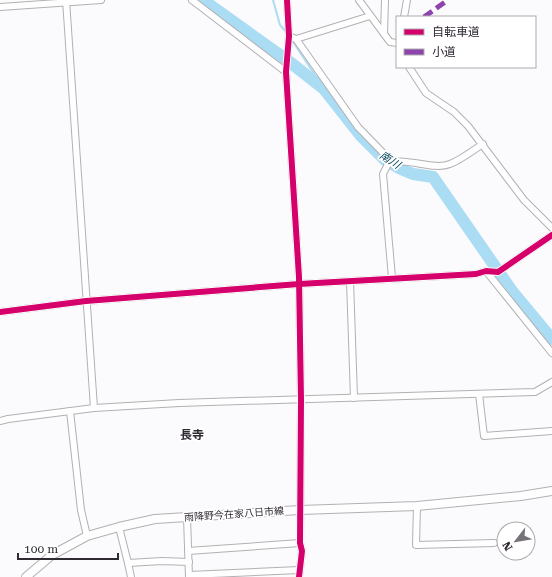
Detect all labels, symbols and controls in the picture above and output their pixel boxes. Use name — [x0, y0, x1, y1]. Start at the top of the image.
legend — [396, 16, 536, 68]
text: 自転車道 — [432, 25, 480, 39]
text: 小道 — [432, 45, 456, 59]
water label: 南川 — [377, 149, 404, 172]
district label: 長寺 — [180, 428, 204, 442]
street label: 雨降野今在家八日市線 — [184, 505, 284, 523]
north arrow — [496, 521, 536, 561]
scale bar — [18, 535, 118, 561]
text: N — [500, 538, 516, 553]
text: 100 m — [24, 542, 58, 556]

